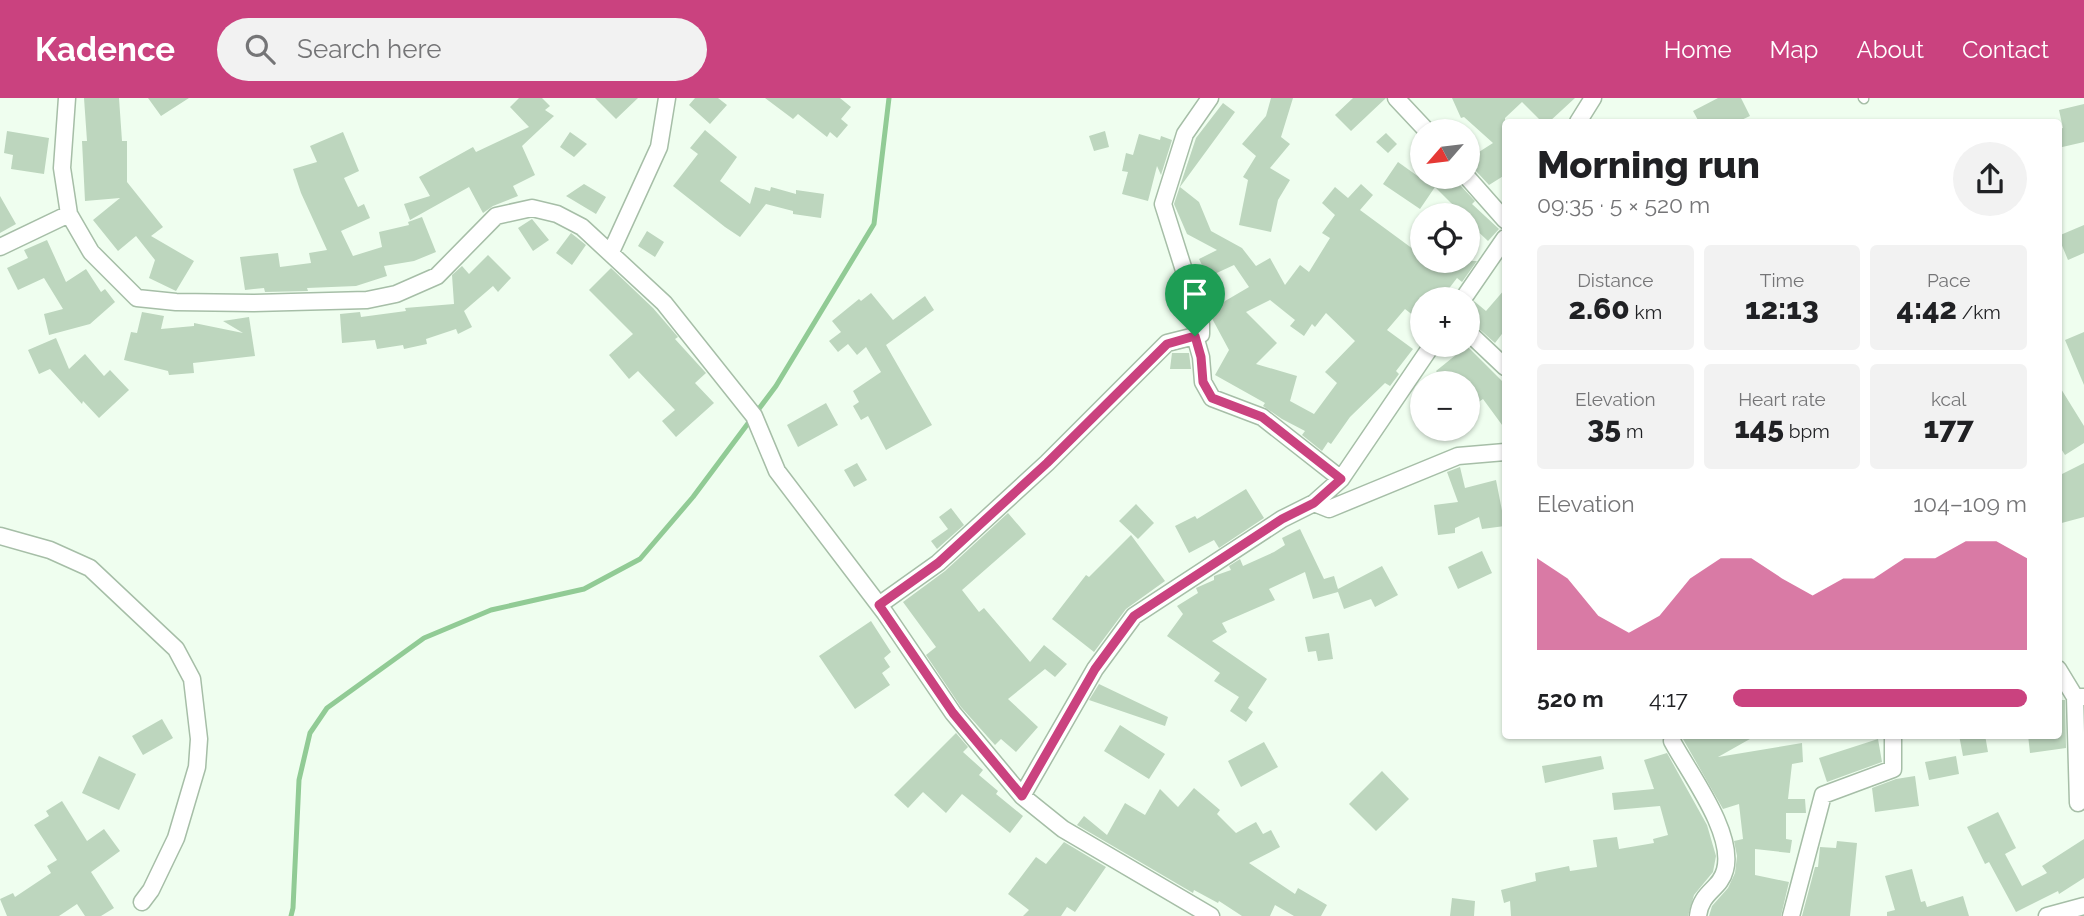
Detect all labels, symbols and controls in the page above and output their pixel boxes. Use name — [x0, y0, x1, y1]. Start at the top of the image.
search box — [217, 18, 707, 81]
text: Kadence — [35, 30, 175, 69]
icon: search — [241, 30, 279, 68]
text: Search here — [297, 34, 441, 64]
text: Home — [1664, 35, 1732, 64]
text: Map — [1770, 35, 1818, 64]
text: About — [1856, 35, 1924, 64]
text: Contact — [1962, 35, 2049, 64]
north arrow — [1410, 119, 1480, 189]
map controls — [1410, 119, 1480, 441]
text: Morning run — [1537, 142, 1760, 187]
button: share — [1953, 142, 2027, 216]
text: 09:35 · 5 × 520 m — [1537, 191, 1710, 218]
button: locate — [1410, 203, 1480, 273]
pin — [1165, 264, 1225, 336]
text: Distance — [1577, 269, 1653, 291]
text: Time — [1760, 269, 1804, 291]
text: Pace — [1927, 269, 1970, 291]
icon: arrive — [1176, 275, 1214, 313]
button: + — [1410, 287, 1480, 357]
text: 2.60 — [1569, 291, 1630, 326]
text: 12:13 — [1745, 291, 1819, 326]
text: 4:42 — [1897, 291, 1957, 326]
text: km — [1630, 301, 1662, 323]
text: /km — [1957, 301, 2001, 323]
button: − — [1410, 371, 1480, 441]
text: Elevation — [1575, 388, 1656, 410]
text: Heart rate — [1738, 388, 1826, 410]
text: kcal — [1931, 388, 1966, 410]
text: 35 — [1587, 410, 1621, 445]
text: 145 — [1734, 410, 1784, 445]
text: 177 — [1923, 410, 1974, 445]
text: m — [1621, 420, 1643, 442]
text: bpm — [1784, 420, 1830, 442]
text: Elevation — [1537, 490, 1635, 517]
text: 104–109 m — [1913, 490, 2027, 517]
text: 520 m — [1537, 685, 1604, 712]
text: 4:17 — [1649, 685, 1688, 712]

